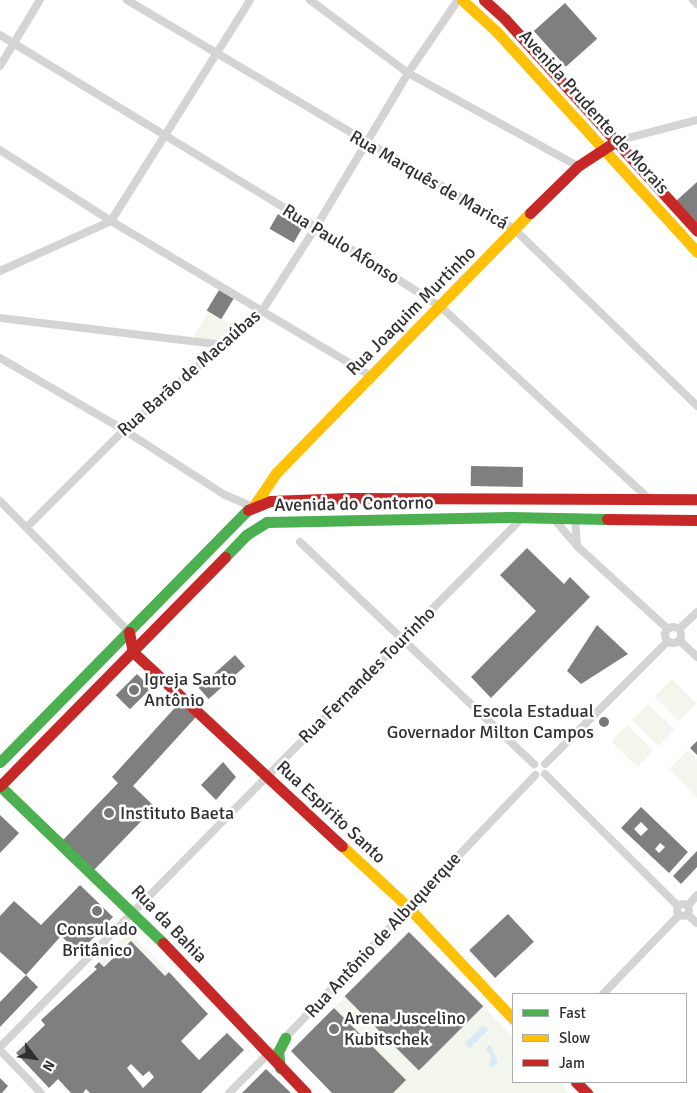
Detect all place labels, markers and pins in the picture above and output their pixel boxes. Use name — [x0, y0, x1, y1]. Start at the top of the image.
place label: Igreja Santo Antônio — [144, 669, 237, 712]
marker: Igreja Santo Antônio — [128, 684, 140, 696]
place label: Escola Estadual Governador Milton Campos — [387, 701, 594, 744]
marker: Escola Estadual Governador Milton Campos — [598, 716, 610, 728]
place label: Instituto Baeta — [120, 802, 234, 824]
marker: Instituto Baeta — [102, 806, 116, 820]
marker: Consulado Britânico — [91, 905, 103, 917]
place label: Consulado Britânico — [57, 919, 137, 962]
place label: Arena Juscelino Kubitschek — [344, 1008, 466, 1050]
marker: Arena Juscelino Kubitschek — [328, 1023, 340, 1035]

